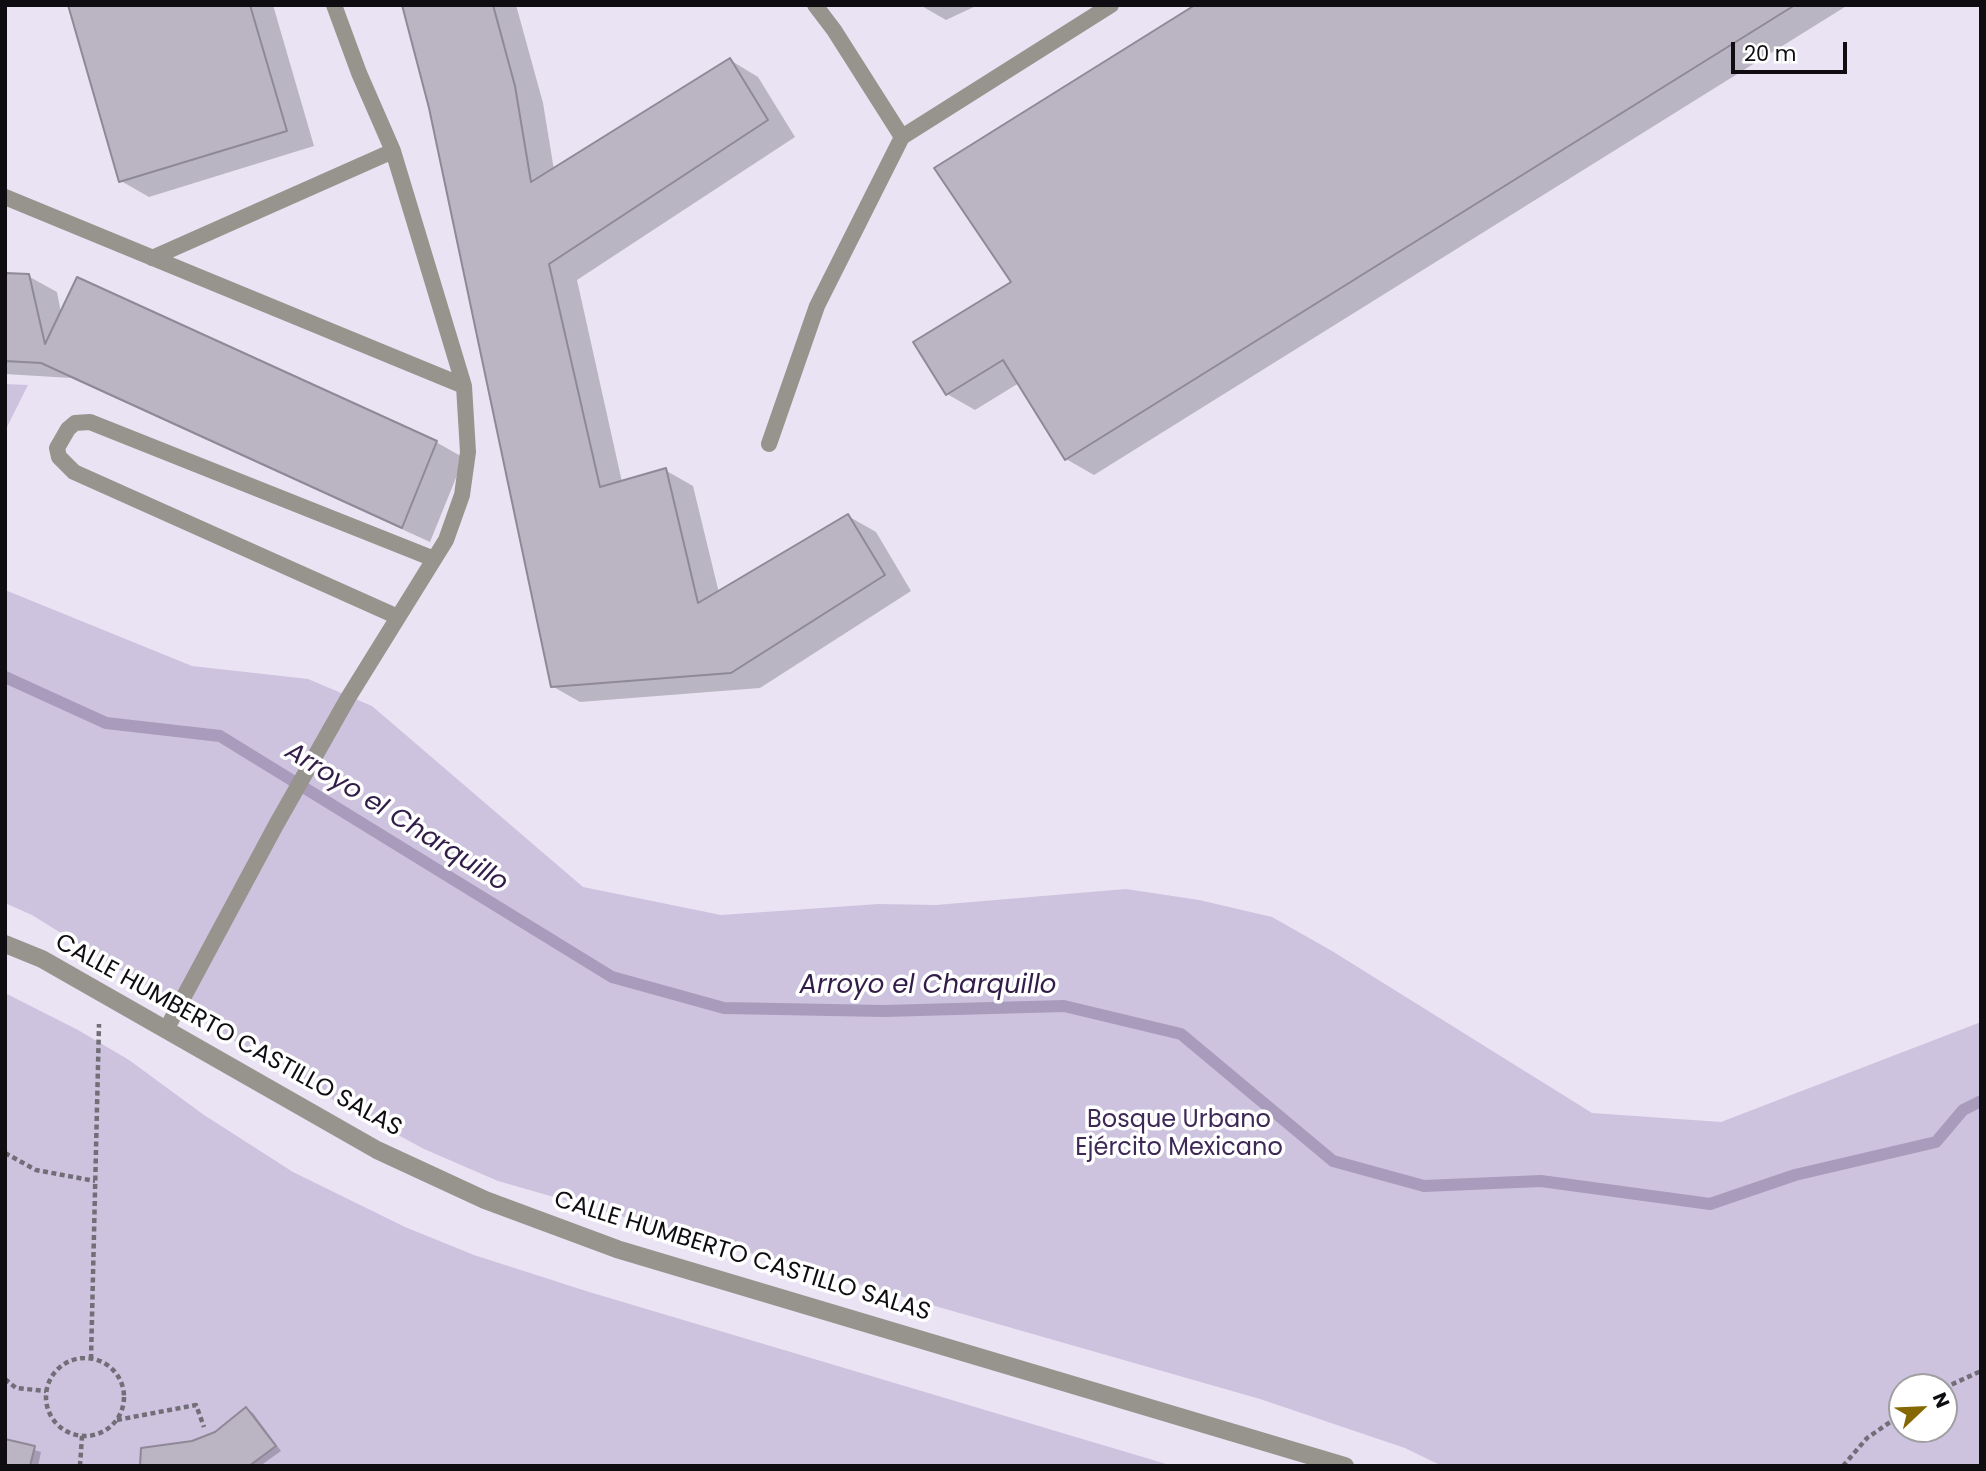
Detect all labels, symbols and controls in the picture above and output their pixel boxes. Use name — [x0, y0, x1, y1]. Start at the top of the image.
scale bar — [1734, 28, 1850, 72]
text: 20 m — [1744, 39, 1797, 68]
water label: Arroyo el Charquillo — [279, 737, 513, 899]
street label: CALLE HUMBERTO CASTILLO SALAS — [50, 928, 406, 1144]
water label: Arroyo el Charquillo — [800, 970, 1056, 1002]
park label: Bosque Urbano Ejército Mexicano — [1075, 1107, 1283, 1163]
street label: CALLE HUMBERTO CASTILLO SALAS — [550, 1186, 934, 1328]
north arrow — [1888, 1373, 1958, 1443]
text: N — [1926, 1389, 1956, 1412]

